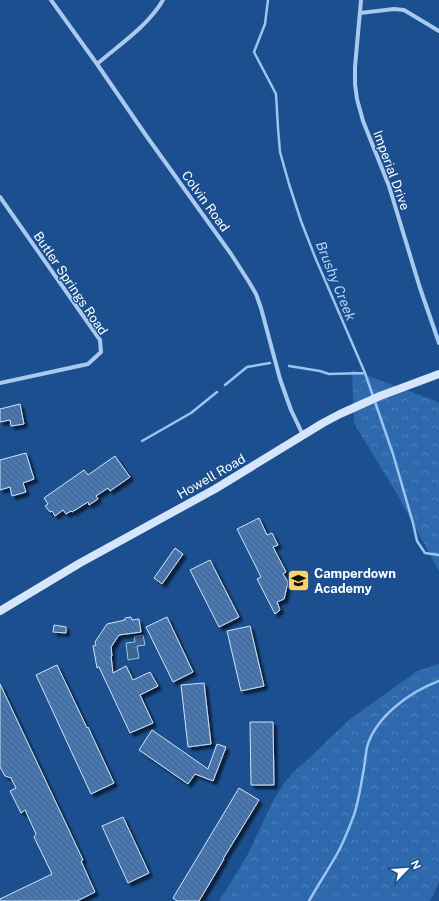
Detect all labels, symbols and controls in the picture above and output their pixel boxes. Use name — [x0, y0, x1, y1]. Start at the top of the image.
street label: Imperial Drive — [370, 128, 413, 212]
street label: Colvin Road — [179, 168, 233, 235]
street label: Butler Springs Road — [30, 229, 111, 338]
water label: Brushy Creek — [313, 239, 359, 324]
street label: Howell Road — [175, 451, 248, 502]
place label: Camperdown Academy — [314, 566, 396, 596]
school or university icon: Camperdown Academy — [286, 567, 312, 593]
north arrow — [387, 849, 427, 889]
text: N — [409, 858, 423, 871]

